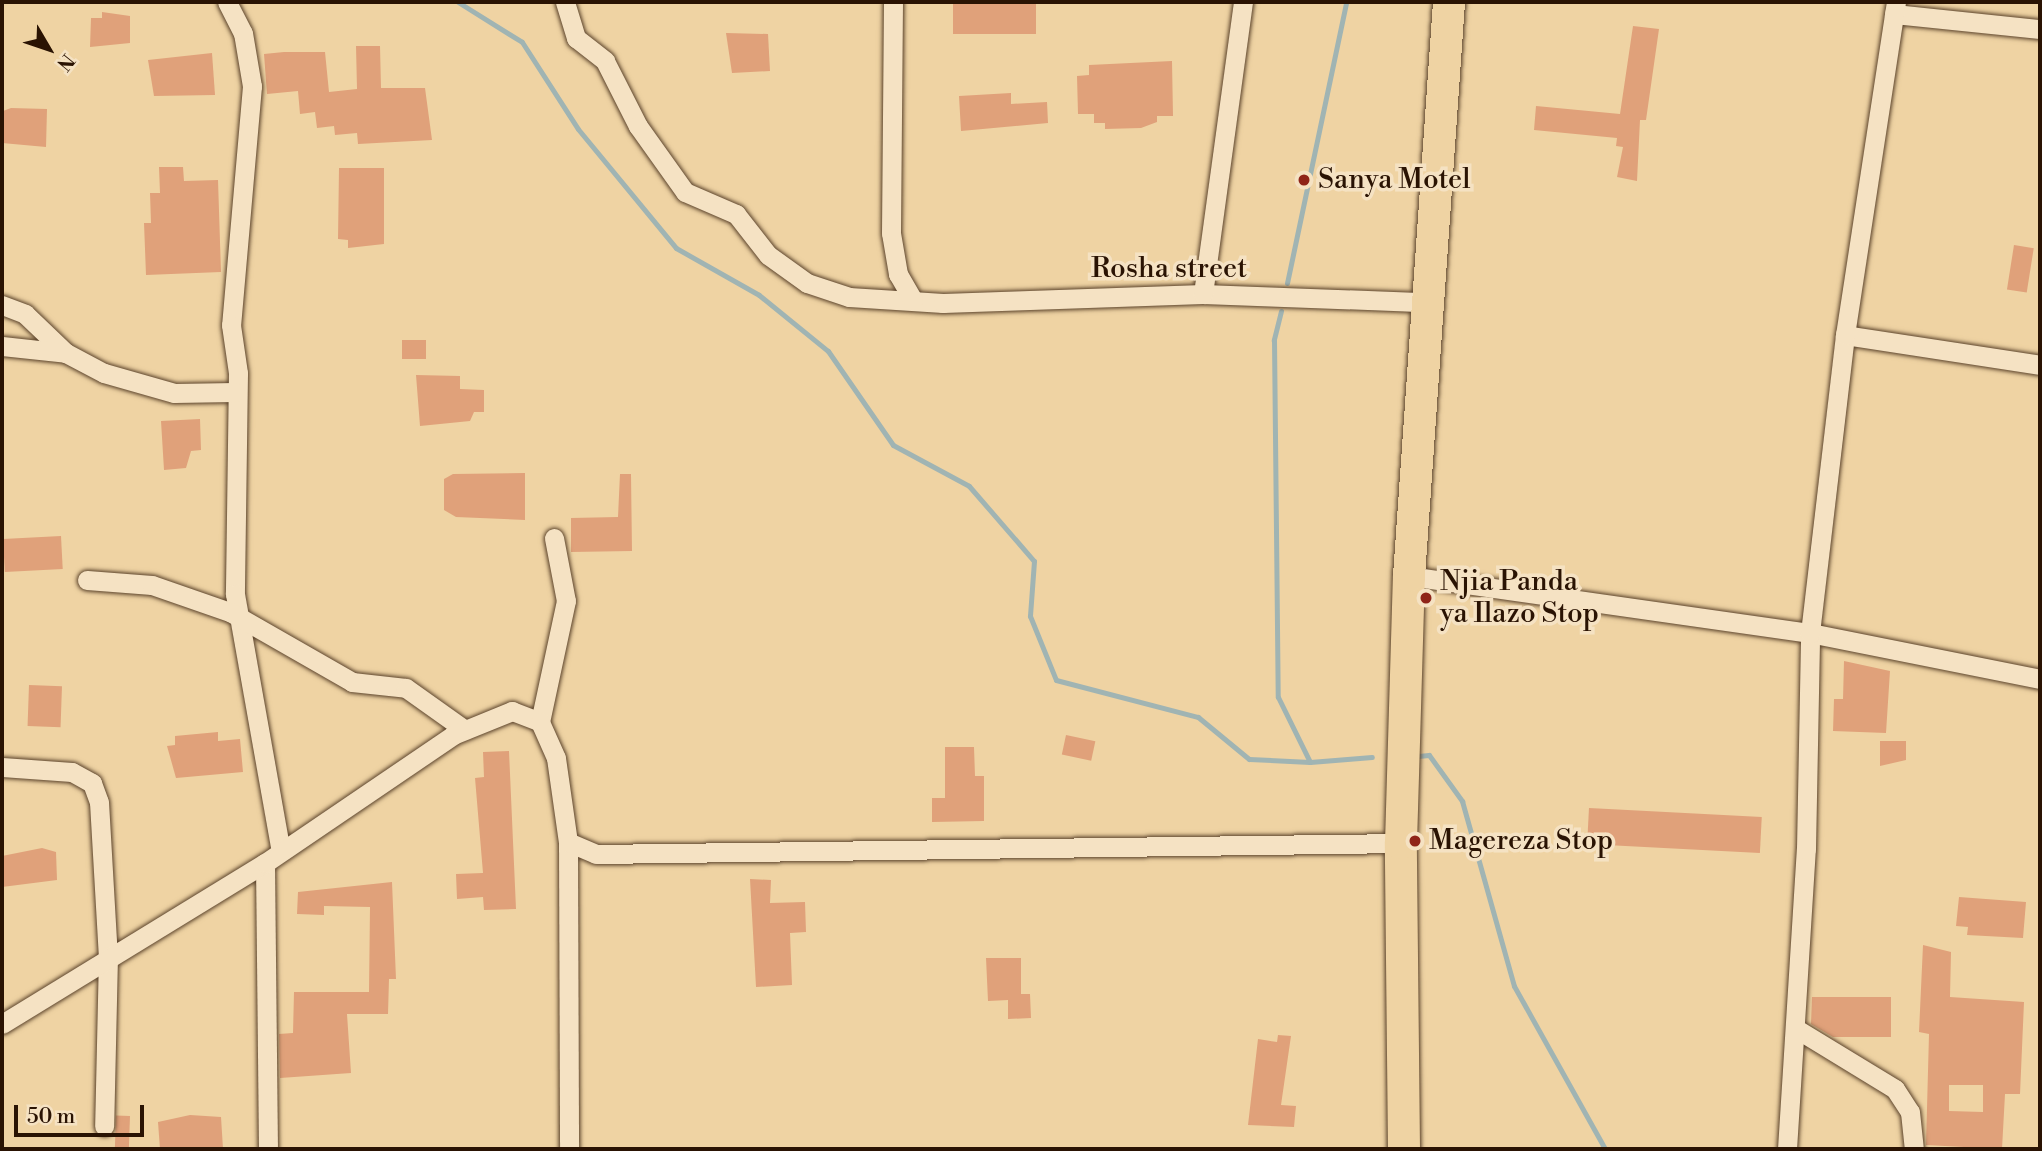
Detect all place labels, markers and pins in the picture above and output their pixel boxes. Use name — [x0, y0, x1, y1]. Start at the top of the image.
place label: Sanya Motel — [1318, 163, 1471, 197]
marker: Sanya Motel — [1296, 172, 1312, 188]
place label: Njia Panda ya Ilazo Stop — [1440, 565, 1599, 631]
marker: Njia Panda ya Ilazo Stop — [1418, 590, 1434, 606]
place label: Magereza Stop — [1429, 824, 1613, 858]
marker: Magereza Stop — [1407, 833, 1423, 849]

